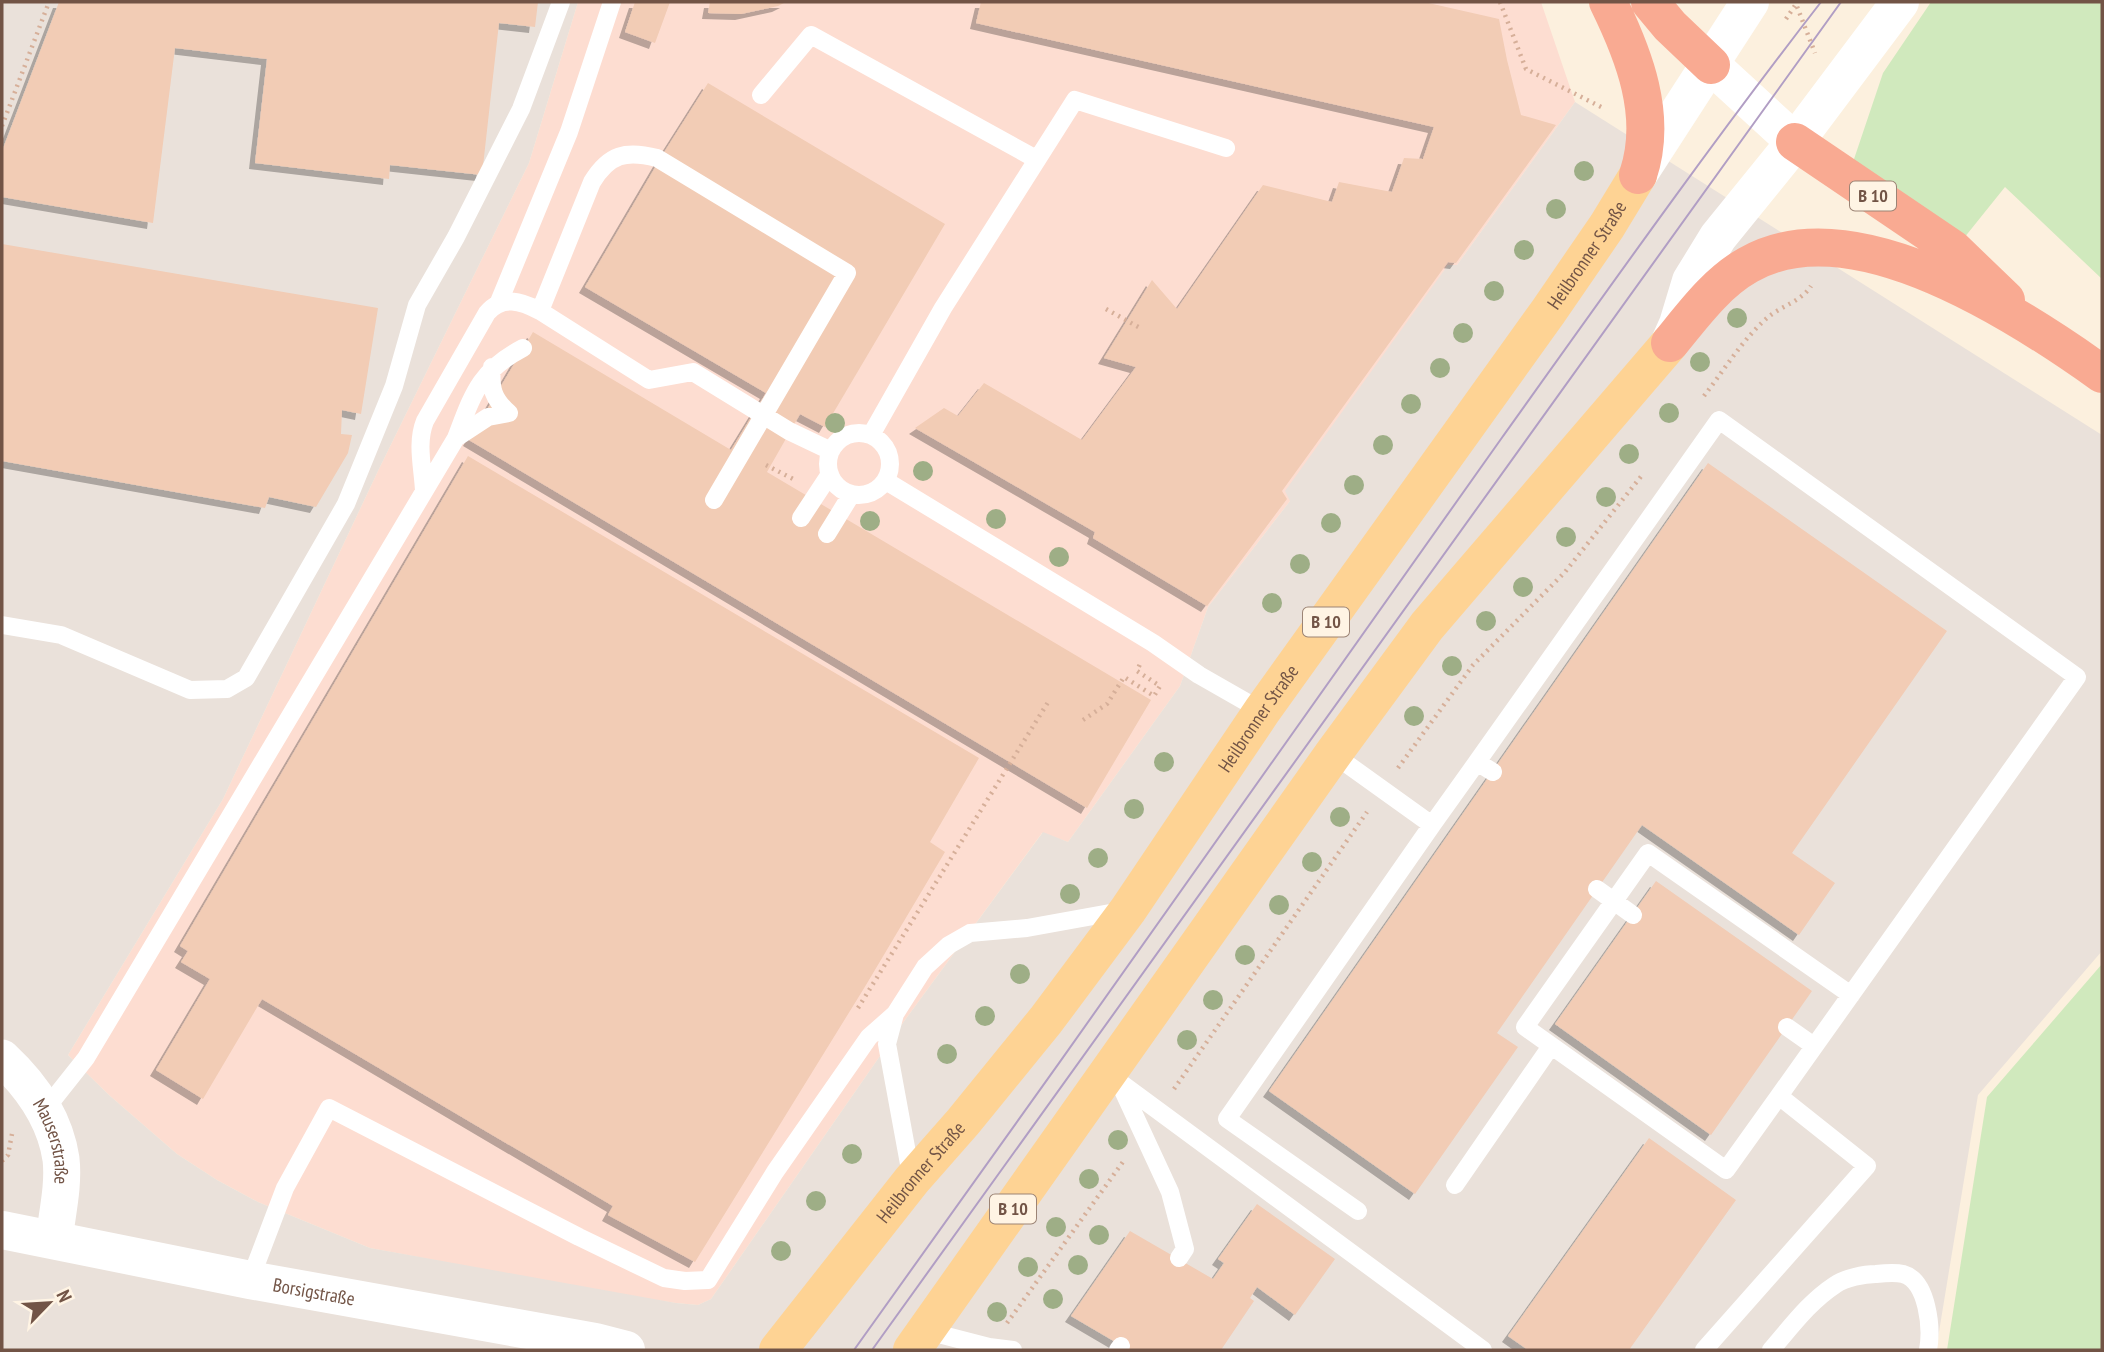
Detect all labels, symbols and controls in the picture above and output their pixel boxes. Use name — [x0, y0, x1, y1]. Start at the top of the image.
road number: B 10 — [1850, 182, 1896, 210]
street label: Heilbronner Straße — [1542, 196, 1631, 314]
road number: B 10 — [1303, 608, 1349, 636]
street label: Heilbronner Straße — [1212, 660, 1304, 777]
street label: Mauserstraße — [28, 1094, 74, 1185]
street label: Heilbronner Straße — [871, 1116, 970, 1228]
road number: B 10 — [990, 1194, 1036, 1224]
north arrow — [14, 1268, 84, 1338]
street label: Borsigstraße — [271, 1272, 357, 1311]
text: N — [51, 1286, 77, 1306]

